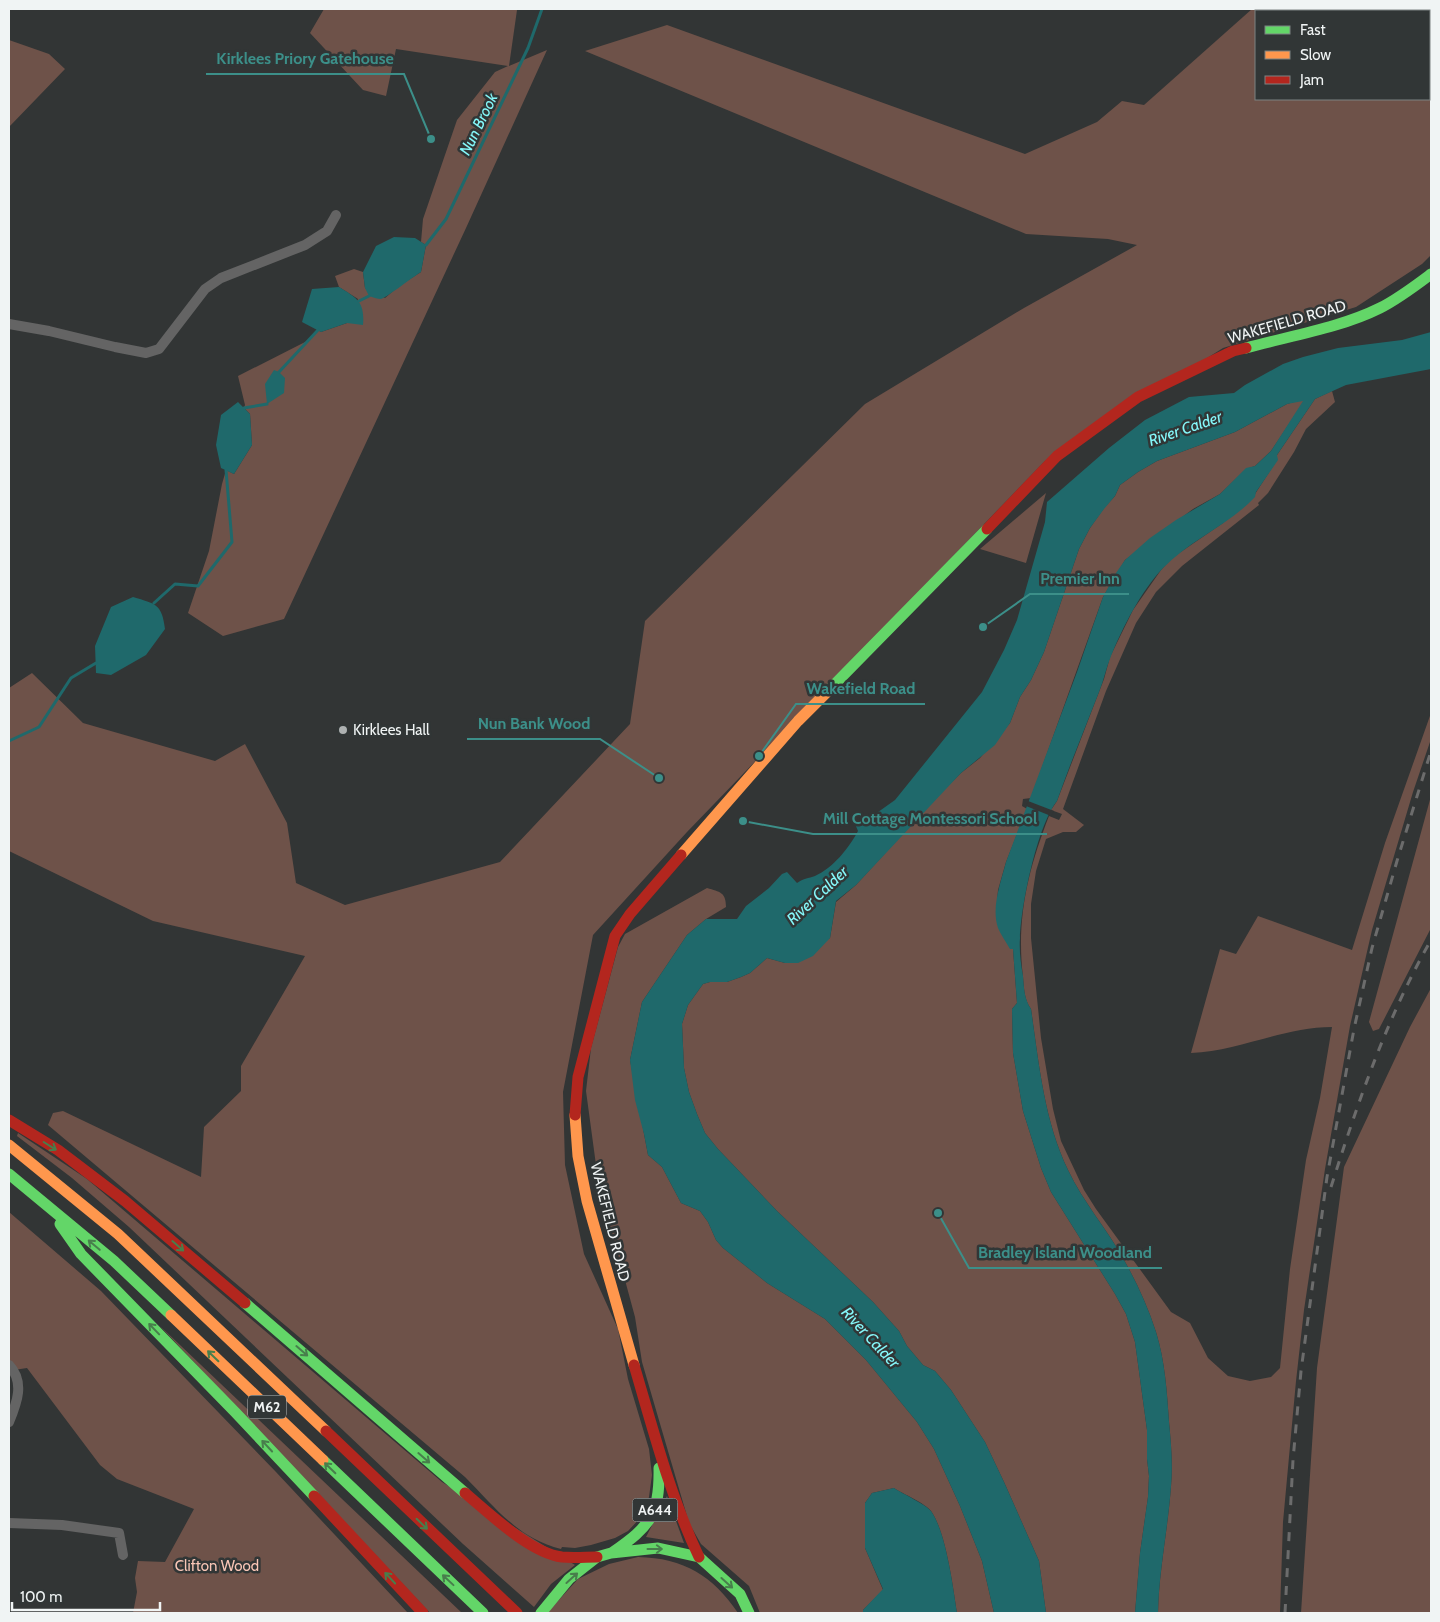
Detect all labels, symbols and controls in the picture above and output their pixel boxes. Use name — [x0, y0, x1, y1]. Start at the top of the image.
legend — [1255, 10, 1430, 100]
text: Fast — [1300, 21, 1325, 39]
callout: Kirklees Priory Gatehouse — [206, 43, 404, 74]
text: Slow — [1300, 46, 1331, 64]
text: Kirklees Priory Gatehouse — [216, 49, 394, 68]
text: Jam — [1299, 71, 1324, 89]
water label: Nun Brook — [455, 89, 502, 158]
street label: WAKEFIELD ROAD — [1226, 297, 1348, 347]
water label: River Calder — [1146, 407, 1226, 450]
callout: Premier Inn — [1030, 563, 1129, 594]
text: Premier Inn — [1040, 569, 1120, 588]
callout: Wakefield Road — [796, 673, 925, 704]
text: Wakefield Road — [807, 679, 915, 698]
callout: Nun Bank Wood — [467, 708, 600, 739]
text: Nun Bank Wood — [478, 714, 590, 733]
place label: Kirklees Hall — [353, 721, 430, 739]
marker: Kirklees Hall — [337, 724, 349, 736]
callout: Mill Cottage Montessori School — [813, 803, 1047, 834]
text: Mill Cottage Montessori School — [823, 809, 1037, 828]
water label: River Calder — [783, 862, 853, 928]
one-way arrow — [43, 1141, 57, 1151]
street label: WAKEFIELD ROAD — [587, 1161, 634, 1283]
callout: Bradley Island Woodland — [969, 1237, 1162, 1268]
one-way arrow — [88, 1239, 101, 1250]
one-way arrow — [172, 1240, 185, 1252]
text: Bradley Island Woodland — [978, 1243, 1152, 1262]
water label: River Calder — [838, 1303, 904, 1373]
one-way arrow — [148, 1323, 160, 1335]
one-way arrow — [295, 1346, 308, 1357]
one-way arrow — [206, 1350, 219, 1362]
road number: M62 — [248, 1395, 286, 1418]
one-way arrow — [261, 1440, 273, 1452]
one-way arrow — [417, 1453, 430, 1464]
one-way arrow — [324, 1462, 337, 1474]
road number: A644 — [632, 1498, 678, 1522]
one-way arrow — [416, 1518, 428, 1530]
one-way arrow — [647, 1544, 663, 1554]
park label: Clifton Wood — [175, 1557, 259, 1575]
one-way arrow — [384, 1571, 396, 1584]
one-way arrow — [565, 1572, 578, 1584]
one-way arrow — [442, 1574, 454, 1586]
one-way arrow — [721, 1577, 734, 1588]
scale bar — [12, 1580, 160, 1612]
text: 100 m — [20, 1588, 62, 1606]

